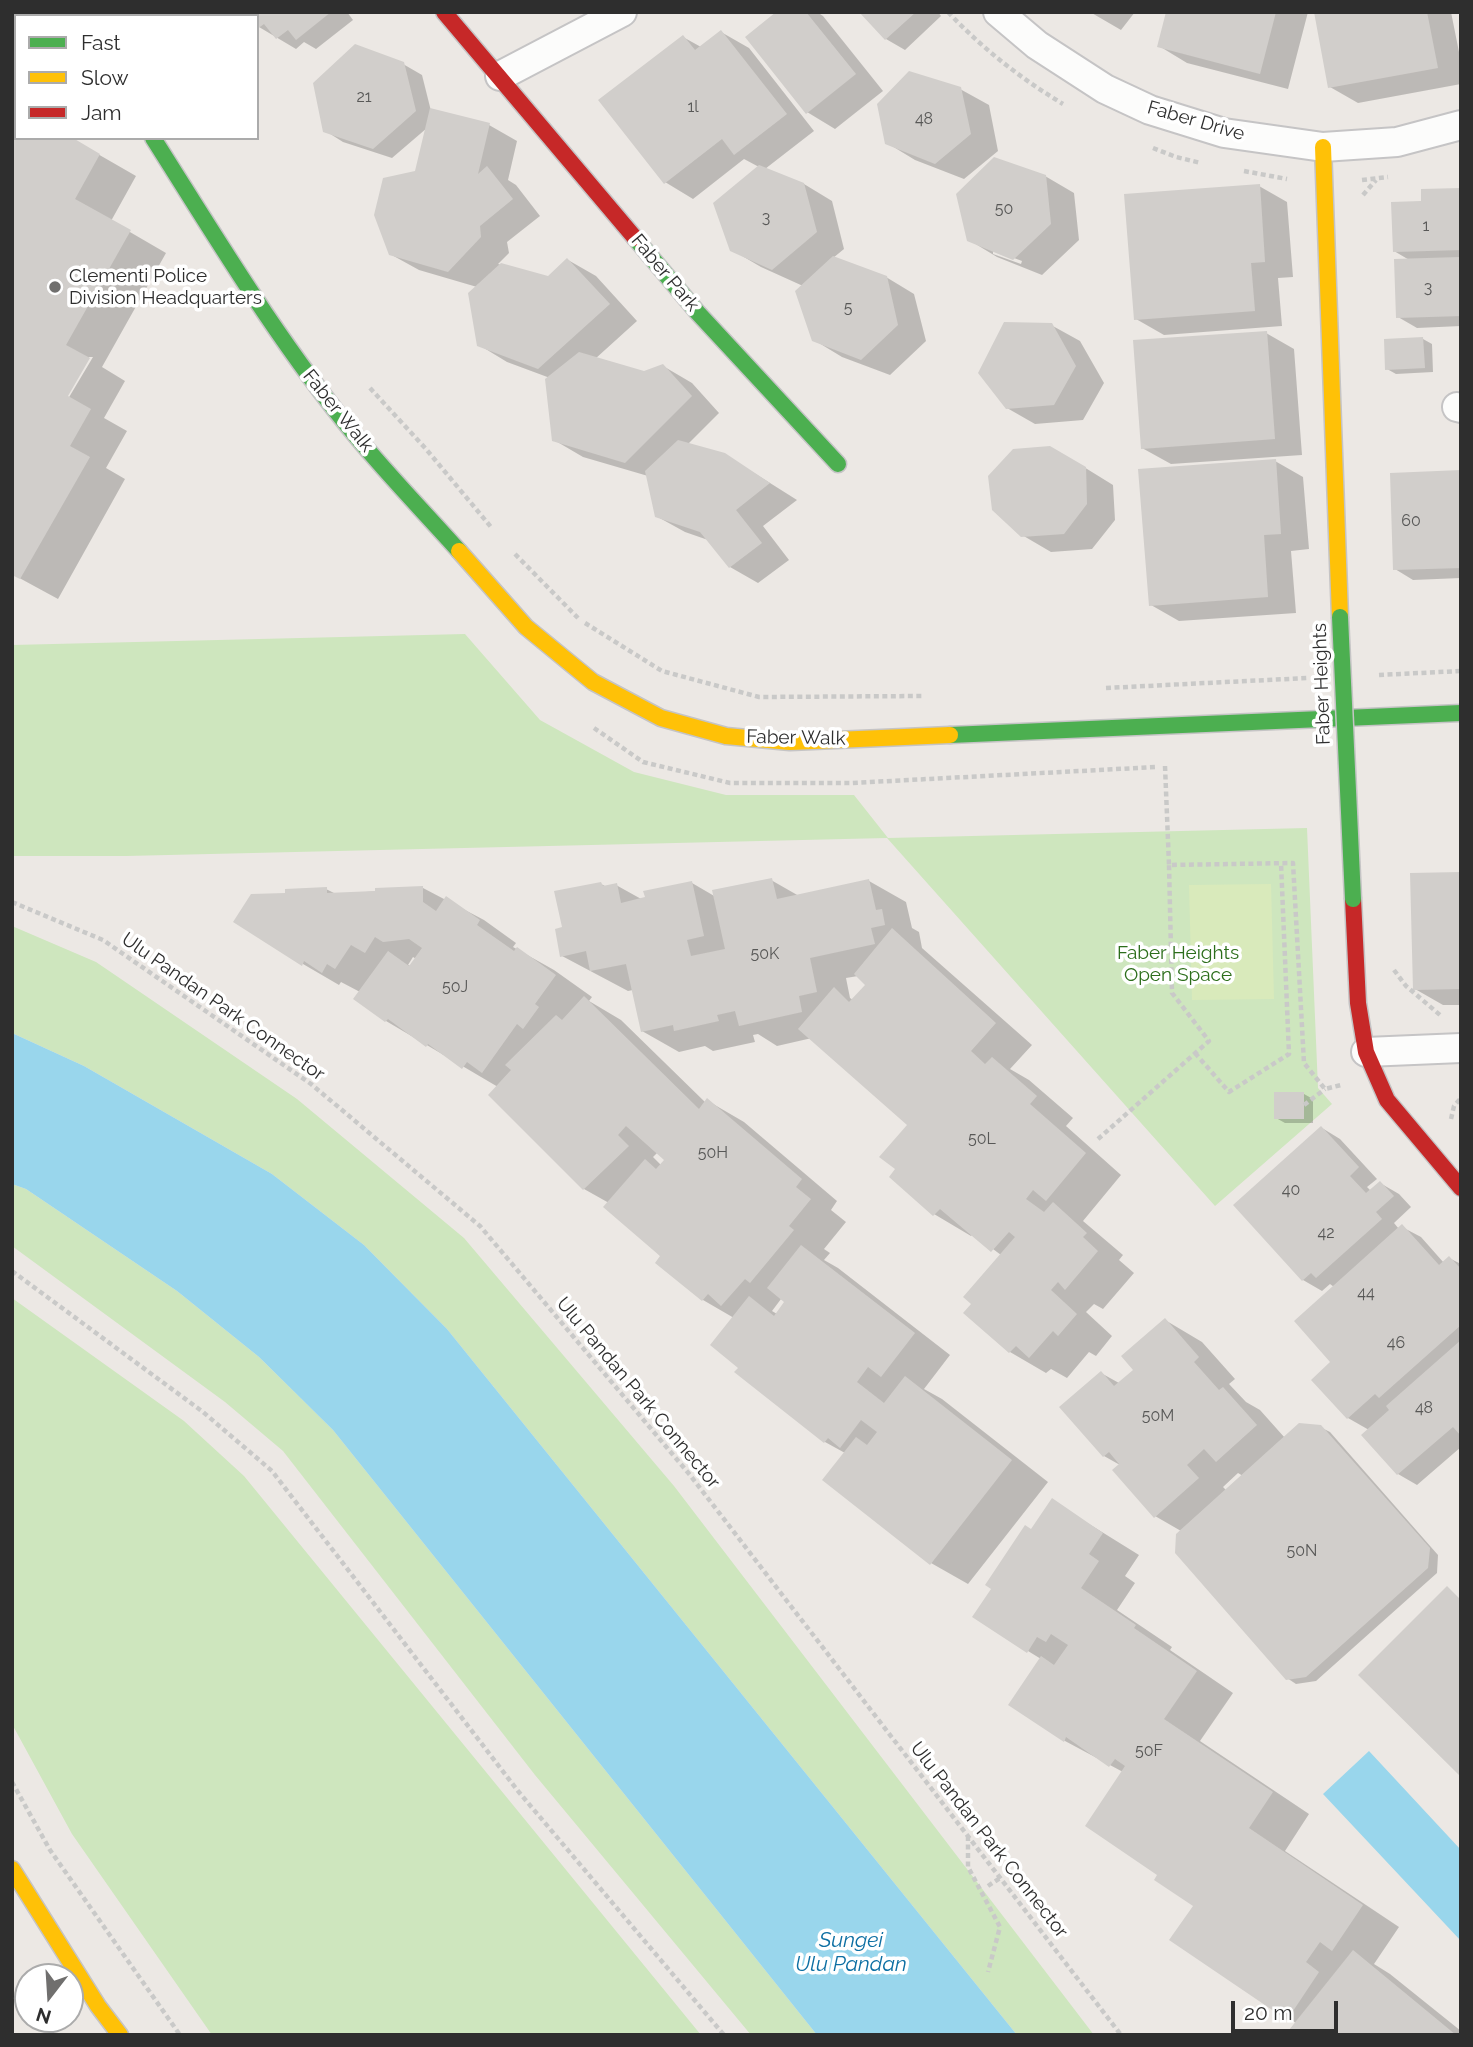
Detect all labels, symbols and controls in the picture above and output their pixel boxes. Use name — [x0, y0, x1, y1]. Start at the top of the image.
legend — [14, 14, 259, 140]
text: Fast — [81, 30, 121, 55]
text: Slow — [81, 65, 129, 90]
house number: 21 — [356, 87, 372, 107]
street label: Faber Drive — [1145, 96, 1247, 146]
house number: 1l — [687, 97, 699, 117]
text: Jam — [81, 100, 122, 125]
house number: 48 — [915, 109, 933, 129]
house number: 50 — [995, 199, 1013, 219]
house number: 3 — [762, 208, 770, 228]
house number: 1 — [1423, 216, 1429, 236]
street label: Faber Park — [626, 230, 704, 316]
place label: Clementi Police Division Headquarters — [69, 265, 262, 309]
house number: 3 — [1424, 278, 1432, 298]
marker: Clementi Police Division Headquarters — [47, 279, 63, 295]
house number: 5 — [844, 298, 852, 318]
street label: Faber Walk — [298, 365, 378, 457]
house number: 60 — [1401, 511, 1421, 531]
street label: Faber Heights — [1308, 623, 1336, 745]
street label: Faber Walk — [746, 726, 846, 750]
street label: Ulu Pandan Park Connector — [117, 928, 329, 1086]
park label: Faber Heights Open Space — [1117, 942, 1239, 986]
house number: 50K — [751, 944, 779, 964]
house number: 50J — [442, 977, 468, 997]
house number: 50L — [968, 1129, 996, 1149]
house number: 50H — [698, 1143, 728, 1163]
house number: 40 — [1282, 1180, 1300, 1200]
house number: 42 — [1317, 1223, 1335, 1243]
house number: 44 — [1357, 1283, 1375, 1303]
street label: Ulu Pandan Park Connector — [551, 1293, 725, 1493]
house number: 46 — [1387, 1333, 1405, 1353]
house number: 48 — [1415, 1398, 1433, 1418]
house number: 50M — [1142, 1406, 1174, 1426]
house number: 50N — [1287, 1541, 1317, 1561]
street label: Ulu Pandan Park Connector — [905, 1737, 1073, 1943]
house number: 50F — [1135, 1741, 1163, 1761]
water label: Sungei Ulu Pandan — [795, 1928, 907, 1978]
north arrow — [14, 1963, 84, 2033]
scale bar — [1235, 1988, 1342, 2032]
text: 20 m — [1244, 2000, 1292, 2025]
text: N — [33, 2004, 54, 2029]

